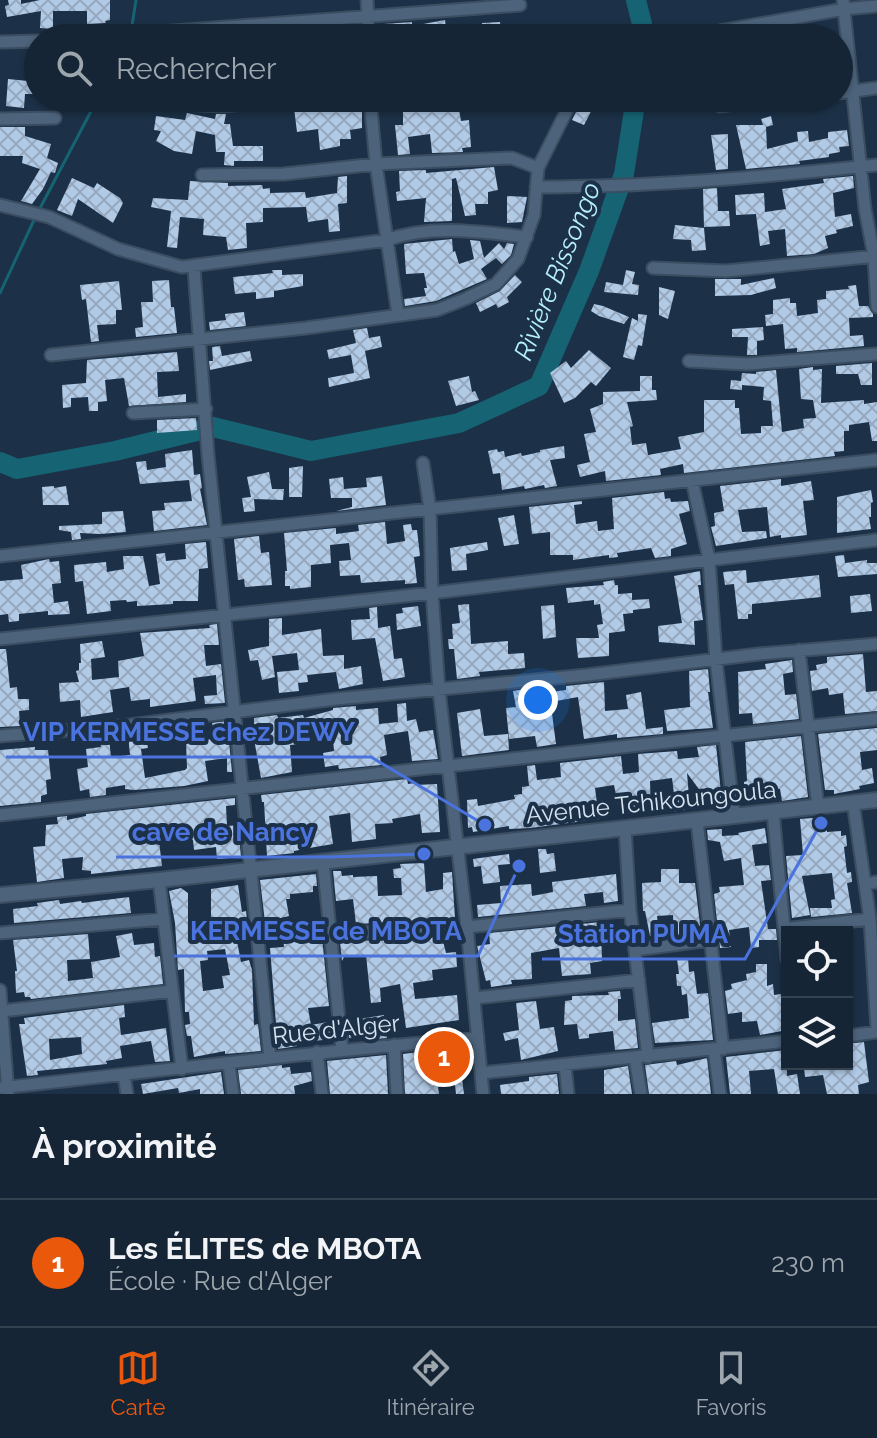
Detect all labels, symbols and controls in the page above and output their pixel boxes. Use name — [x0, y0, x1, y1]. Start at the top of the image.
search box — [24, 24, 853, 112]
icon: search — [52, 46, 96, 90]
text: Rechercher — [116, 51, 276, 86]
water label: Rivière Bissongo — [508, 178, 606, 364]
your location — [518, 680, 558, 720]
callout: VIP KERMESSE chez DEWY — [6, 707, 371, 757]
text: VIP KERMESSE chez DEWY — [23, 717, 356, 747]
street label: Avenue Tchikoungoula — [524, 774, 778, 830]
callout: cave de Nancy — [116, 807, 330, 857]
text: cave de Nancy — [132, 817, 314, 847]
callout: KERMESSE de MBOTA — [174, 906, 478, 956]
callout: Station PUMA — [542, 909, 745, 959]
text: KERMESSE de MBOTA — [190, 916, 463, 946]
text: Station PUMA — [558, 919, 729, 949]
map controls — [781, 926, 853, 1070]
button: locate — [781, 926, 853, 998]
button: layers — [781, 998, 853, 1070]
street label: Rue d'Alger — [271, 1008, 402, 1050]
pin: 1 — [418, 1027, 470, 1087]
text: À proximité — [32, 1126, 217, 1166]
text: Les ÉLITES de MBOTA — [108, 1231, 422, 1266]
text: 1 — [52, 1248, 64, 1278]
text: 230 m — [771, 1248, 845, 1278]
text: École · Rue d'Alger — [108, 1266, 332, 1296]
tab: Carte — [111, 1346, 165, 1420]
tab: Itinéraire — [387, 1346, 475, 1420]
tab: Favoris — [696, 1346, 766, 1420]

